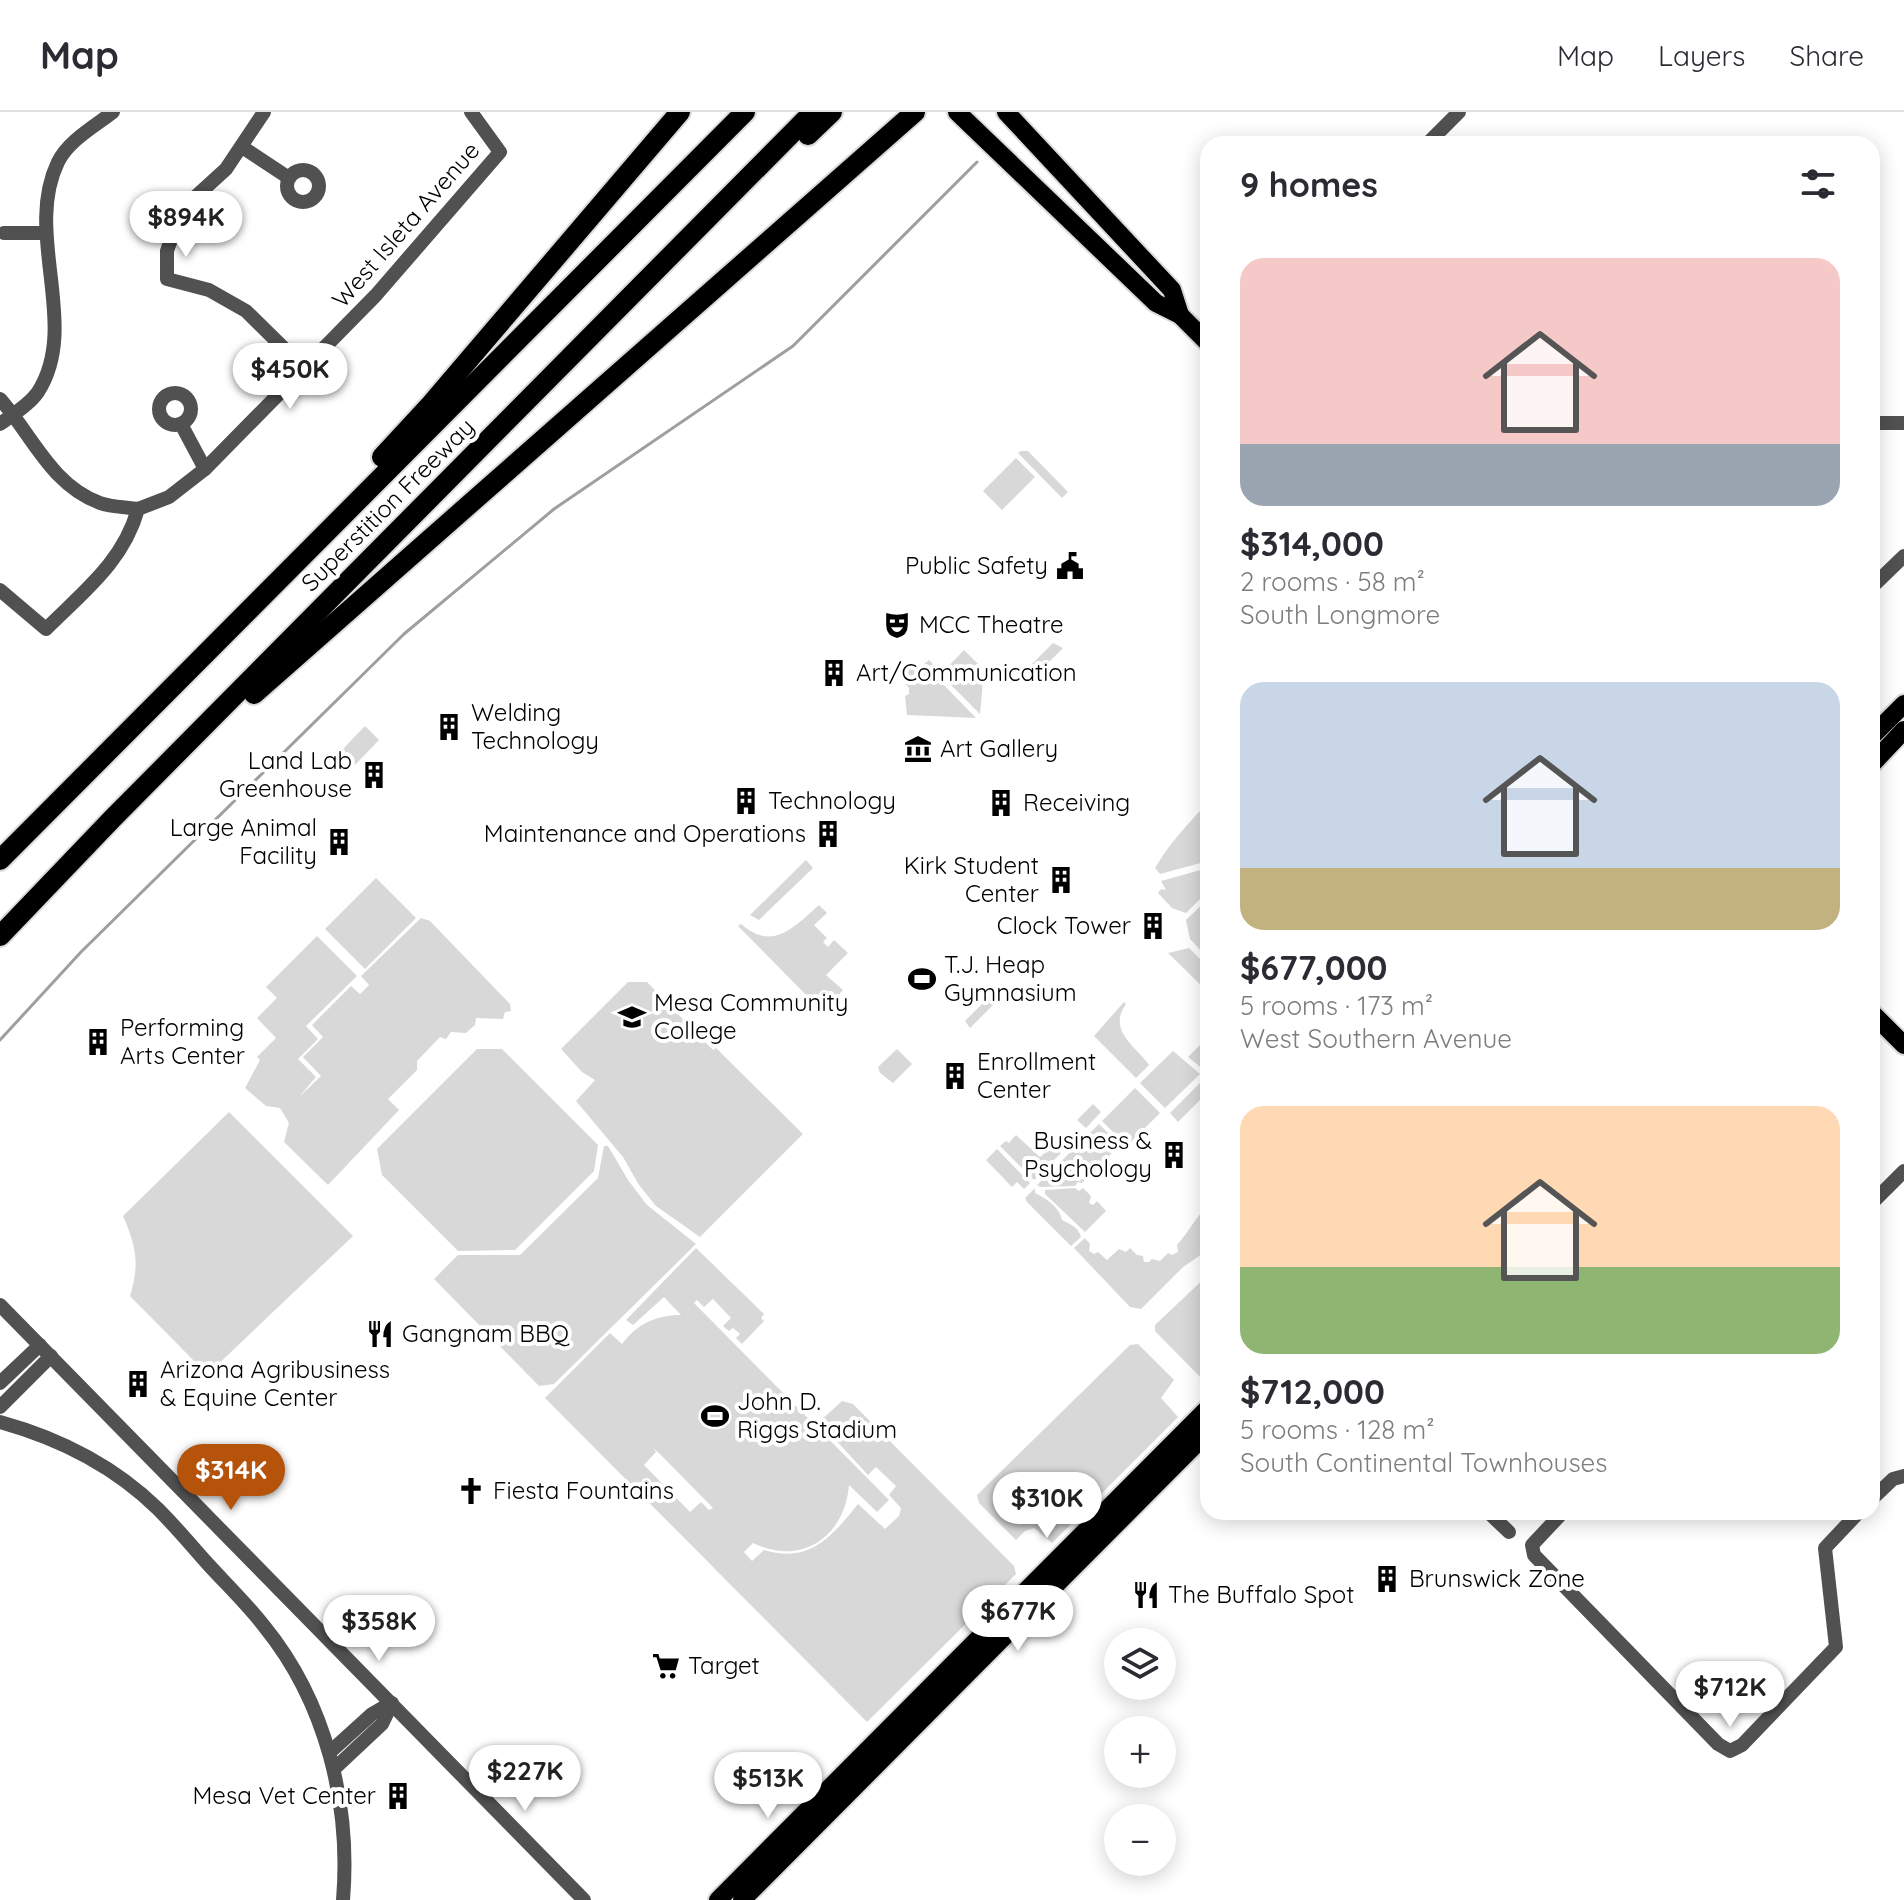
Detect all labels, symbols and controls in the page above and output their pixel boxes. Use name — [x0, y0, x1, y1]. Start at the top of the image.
text: Map — [40, 31, 119, 79]
text: Map — [1557, 38, 1614, 73]
text: Layers — [1658, 38, 1745, 73]
text: Share — [1789, 38, 1864, 73]
street label: West Isleta Avenue — [325, 135, 485, 313]
icon: filters — [1796, 162, 1840, 206]
text: 9 homes — [1240, 163, 1378, 206]
pin: $894K — [130, 191, 242, 259]
text: $894K — [148, 200, 224, 233]
icon: home — [1468, 310, 1612, 454]
pin: $450K — [234, 343, 346, 411]
text: $450K — [251, 352, 329, 385]
street label: Superstition Freeway — [294, 411, 480, 597]
text: $314,000 — [1240, 522, 1384, 565]
place label: Public Safety — [905, 550, 1048, 580]
public building icon: Public Safety — [1055, 551, 1085, 581]
text: 2 rooms · 58 m² — [1240, 565, 1425, 598]
text: South Longmore — [1240, 598, 1440, 631]
place label: MCC Theatre — [919, 609, 1063, 639]
theatre icon: MCC Theatre — [882, 610, 912, 640]
place label: Art/Communication — [856, 657, 1077, 687]
building icon: Art/Communication — [819, 658, 849, 688]
place label: Welding Technology — [471, 697, 599, 755]
building icon: Welding Technology — [434, 712, 464, 742]
place label: Art Gallery — [940, 733, 1058, 763]
museum icon: Art Gallery — [903, 734, 933, 764]
icon: home — [1468, 734, 1612, 878]
place label: Land Lab Greenhouse — [219, 745, 352, 803]
building icon: Land Lab Greenhouse — [359, 760, 389, 790]
place label: Technology — [768, 785, 896, 815]
building icon: Technology — [731, 786, 761, 816]
place label: Receiving — [1023, 787, 1130, 817]
building icon: Receiving — [986, 788, 1016, 818]
place label: Large Animal Facility — [170, 812, 317, 870]
place label: Maintenance and Operations — [484, 818, 806, 848]
building icon: Maintenance and Operations — [813, 819, 843, 849]
building icon: Large Animal Facility — [324, 827, 354, 857]
place label: Kirk Student Center — [904, 850, 1039, 908]
building icon: Kirk Student Center — [1046, 865, 1076, 895]
place label: Clock Tower — [997, 910, 1131, 940]
building icon: Clock Tower — [1138, 911, 1168, 941]
text: $677,000 — [1240, 946, 1387, 989]
place label: T.J. Heap Gymnasium — [944, 949, 1077, 1007]
sports icon: T.J. Heap Gymnasium — [907, 964, 937, 994]
place label: Mesa Community College — [654, 987, 848, 1045]
text: 5 rooms · 173 m² — [1240, 989, 1433, 1022]
school or university icon: Mesa Community College — [617, 1002, 647, 1032]
place label: Performing Arts Center — [120, 1012, 245, 1070]
text: West Southern Avenue — [1240, 1022, 1512, 1055]
building icon: Performing Arts Center — [83, 1027, 113, 1057]
place label: Enrollment Center — [977, 1046, 1096, 1104]
building icon: Enrollment Center — [940, 1061, 970, 1091]
place label: Business & Psychology — [1024, 1125, 1152, 1183]
building icon: Business & Psychology — [1159, 1140, 1189, 1170]
icon: home — [1468, 1158, 1612, 1302]
place label: Gangnam BBQ — [402, 1318, 571, 1348]
restaurant icon: Gangnam BBQ — [365, 1319, 395, 1349]
place label: Arizona Agribusiness & Equine Center — [160, 1354, 390, 1412]
building icon: Arizona Agribusiness & Equine Center — [123, 1369, 153, 1399]
text: $712,000 — [1240, 1370, 1385, 1413]
place label: John D. Riggs Stadium — [737, 1386, 897, 1444]
sports icon: John D. Riggs Stadium — [700, 1401, 730, 1431]
text: 5 rooms · 128 m² — [1240, 1413, 1434, 1446]
pin: $314K — [175, 1444, 287, 1512]
text: South Continental Townhouses — [1240, 1446, 1607, 1479]
text: $314K — [195, 1453, 267, 1486]
pin: $310K — [991, 1472, 1103, 1540]
place label: Fiesta Fountains — [493, 1475, 674, 1505]
church icon: Fiesta Fountains — [456, 1476, 486, 1506]
text: $310K — [1011, 1481, 1083, 1514]
place label: Brunswick Zone — [1409, 1563, 1585, 1593]
building icon: Brunswick Zone — [1372, 1564, 1402, 1594]
place label: The Buffalo Spot — [1168, 1579, 1354, 1609]
restaurant icon: The Buffalo Spot — [1131, 1580, 1161, 1610]
pin: $677K — [962, 1585, 1074, 1653]
text: $677K — [980, 1594, 1056, 1627]
pin: $358K — [323, 1595, 435, 1663]
text: $358K — [341, 1604, 417, 1637]
map controls — [1104, 1628, 1176, 1876]
button: layers — [1104, 1628, 1176, 1700]
place label: Target — [688, 1650, 760, 1680]
supermarket icon: Target — [651, 1651, 681, 1681]
pin: $712K — [1674, 1661, 1786, 1729]
text: $712K — [1694, 1670, 1766, 1703]
button: + — [1104, 1716, 1176, 1788]
pin: $227K — [469, 1745, 581, 1813]
pin: $513K — [712, 1752, 824, 1820]
text: $227K — [487, 1754, 563, 1787]
text: $513K — [732, 1761, 804, 1794]
place label: Mesa Vet Center — [192, 1780, 376, 1810]
building icon: Mesa Vet Center — [383, 1781, 413, 1811]
button: − — [1104, 1804, 1176, 1876]

